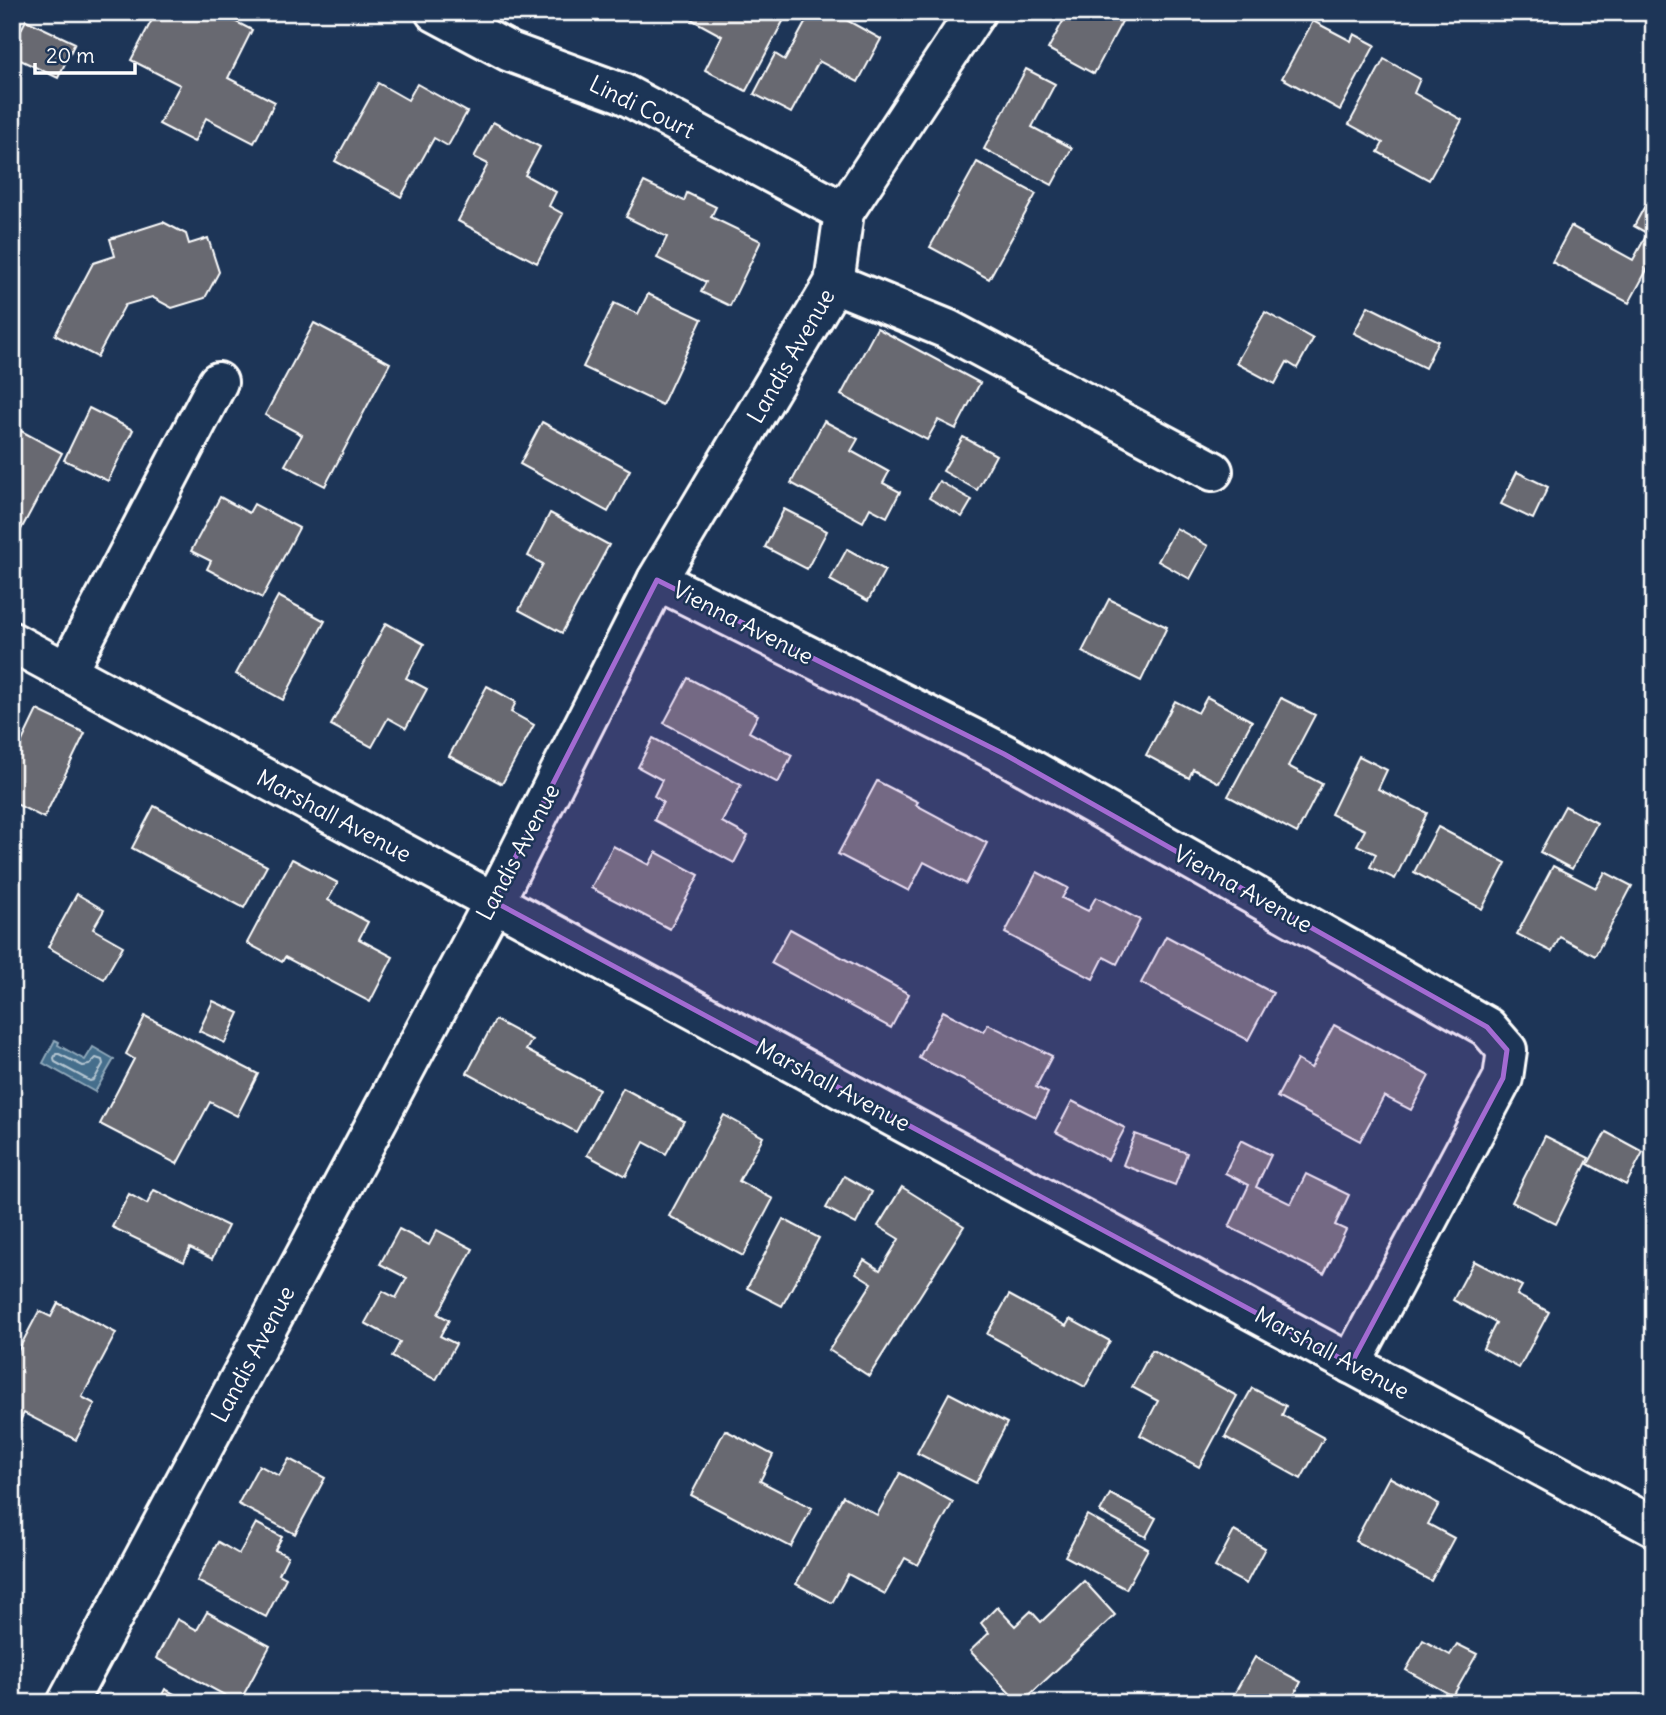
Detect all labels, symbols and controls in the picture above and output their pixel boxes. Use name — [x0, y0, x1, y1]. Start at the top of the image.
scale bar — [35, 32, 135, 76]
text: 20 m — [46, 42, 95, 69]
street label: Lindi Court — [585, 69, 700, 145]
street label: Landis Avenue — [740, 283, 841, 428]
street label: Vienna Avenue — [668, 575, 819, 670]
street label: Marshall Avenue — [252, 763, 416, 868]
street label: Landis Avenue — [469, 779, 566, 925]
street label: Vienna Avenue — [1169, 838, 1318, 939]
street label: Marshall Avenue — [751, 1032, 915, 1137]
street label: Landis Avenue — [204, 1281, 301, 1427]
street label: Marshall Avenue — [1250, 1300, 1414, 1405]

